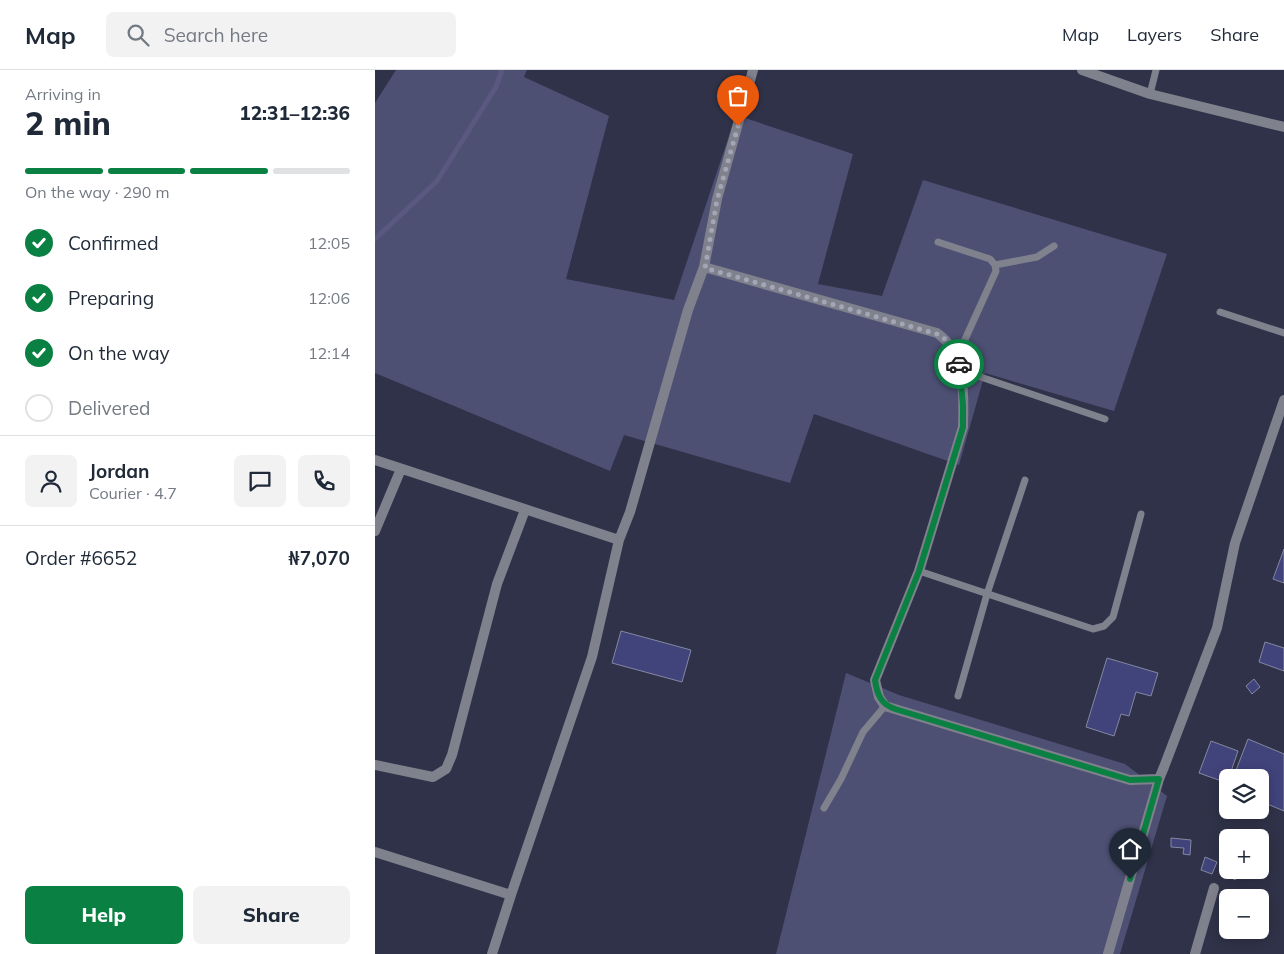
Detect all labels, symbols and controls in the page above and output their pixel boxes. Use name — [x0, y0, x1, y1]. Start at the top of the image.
search box — [106, 12, 456, 57]
text: Map — [25, 20, 76, 50]
icon: search — [124, 21, 152, 49]
text: Search here — [164, 23, 268, 47]
text: Map — [1062, 23, 1099, 46]
text: Layers — [1127, 23, 1182, 46]
text: Share — [1210, 23, 1259, 46]
pin — [717, 75, 759, 126]
icon: bag — [724, 82, 752, 110]
text: Arriving in — [25, 84, 101, 104]
text: 12:31–12:36 — [239, 101, 350, 125]
text: 2 min — [25, 103, 111, 143]
text: On the way · 290 m — [25, 182, 170, 202]
icon: check — [25, 229, 53, 257]
text: Confirmed — [68, 231, 159, 255]
text: 12:05 — [308, 233, 350, 253]
icon: check — [25, 284, 53, 312]
text: Preparing — [68, 286, 154, 310]
text: 12:06 — [308, 288, 350, 308]
icon: check — [25, 339, 53, 367]
courier — [934, 339, 984, 389]
text: On the way — [68, 341, 170, 365]
text: 12:14 — [308, 343, 350, 363]
icon: car — [945, 350, 973, 378]
text: Delivered — [68, 396, 150, 420]
button: person — [25, 455, 77, 507]
button: chat — [234, 455, 286, 507]
button: phone — [298, 455, 350, 507]
text: Jordan — [89, 459, 149, 483]
text: Courier · 4.7 — [89, 483, 177, 503]
text: Order #6652 — [25, 546, 137, 570]
text: ₦7,070 — [288, 546, 350, 570]
map controls — [1219, 769, 1269, 939]
button: layers — [1219, 769, 1269, 819]
pin — [1109, 828, 1151, 879]
button: + — [1219, 829, 1269, 879]
icon: home — [1116, 835, 1144, 863]
button: Help — [25, 886, 183, 944]
button: Share — [193, 886, 350, 944]
button: − — [1219, 889, 1269, 939]

